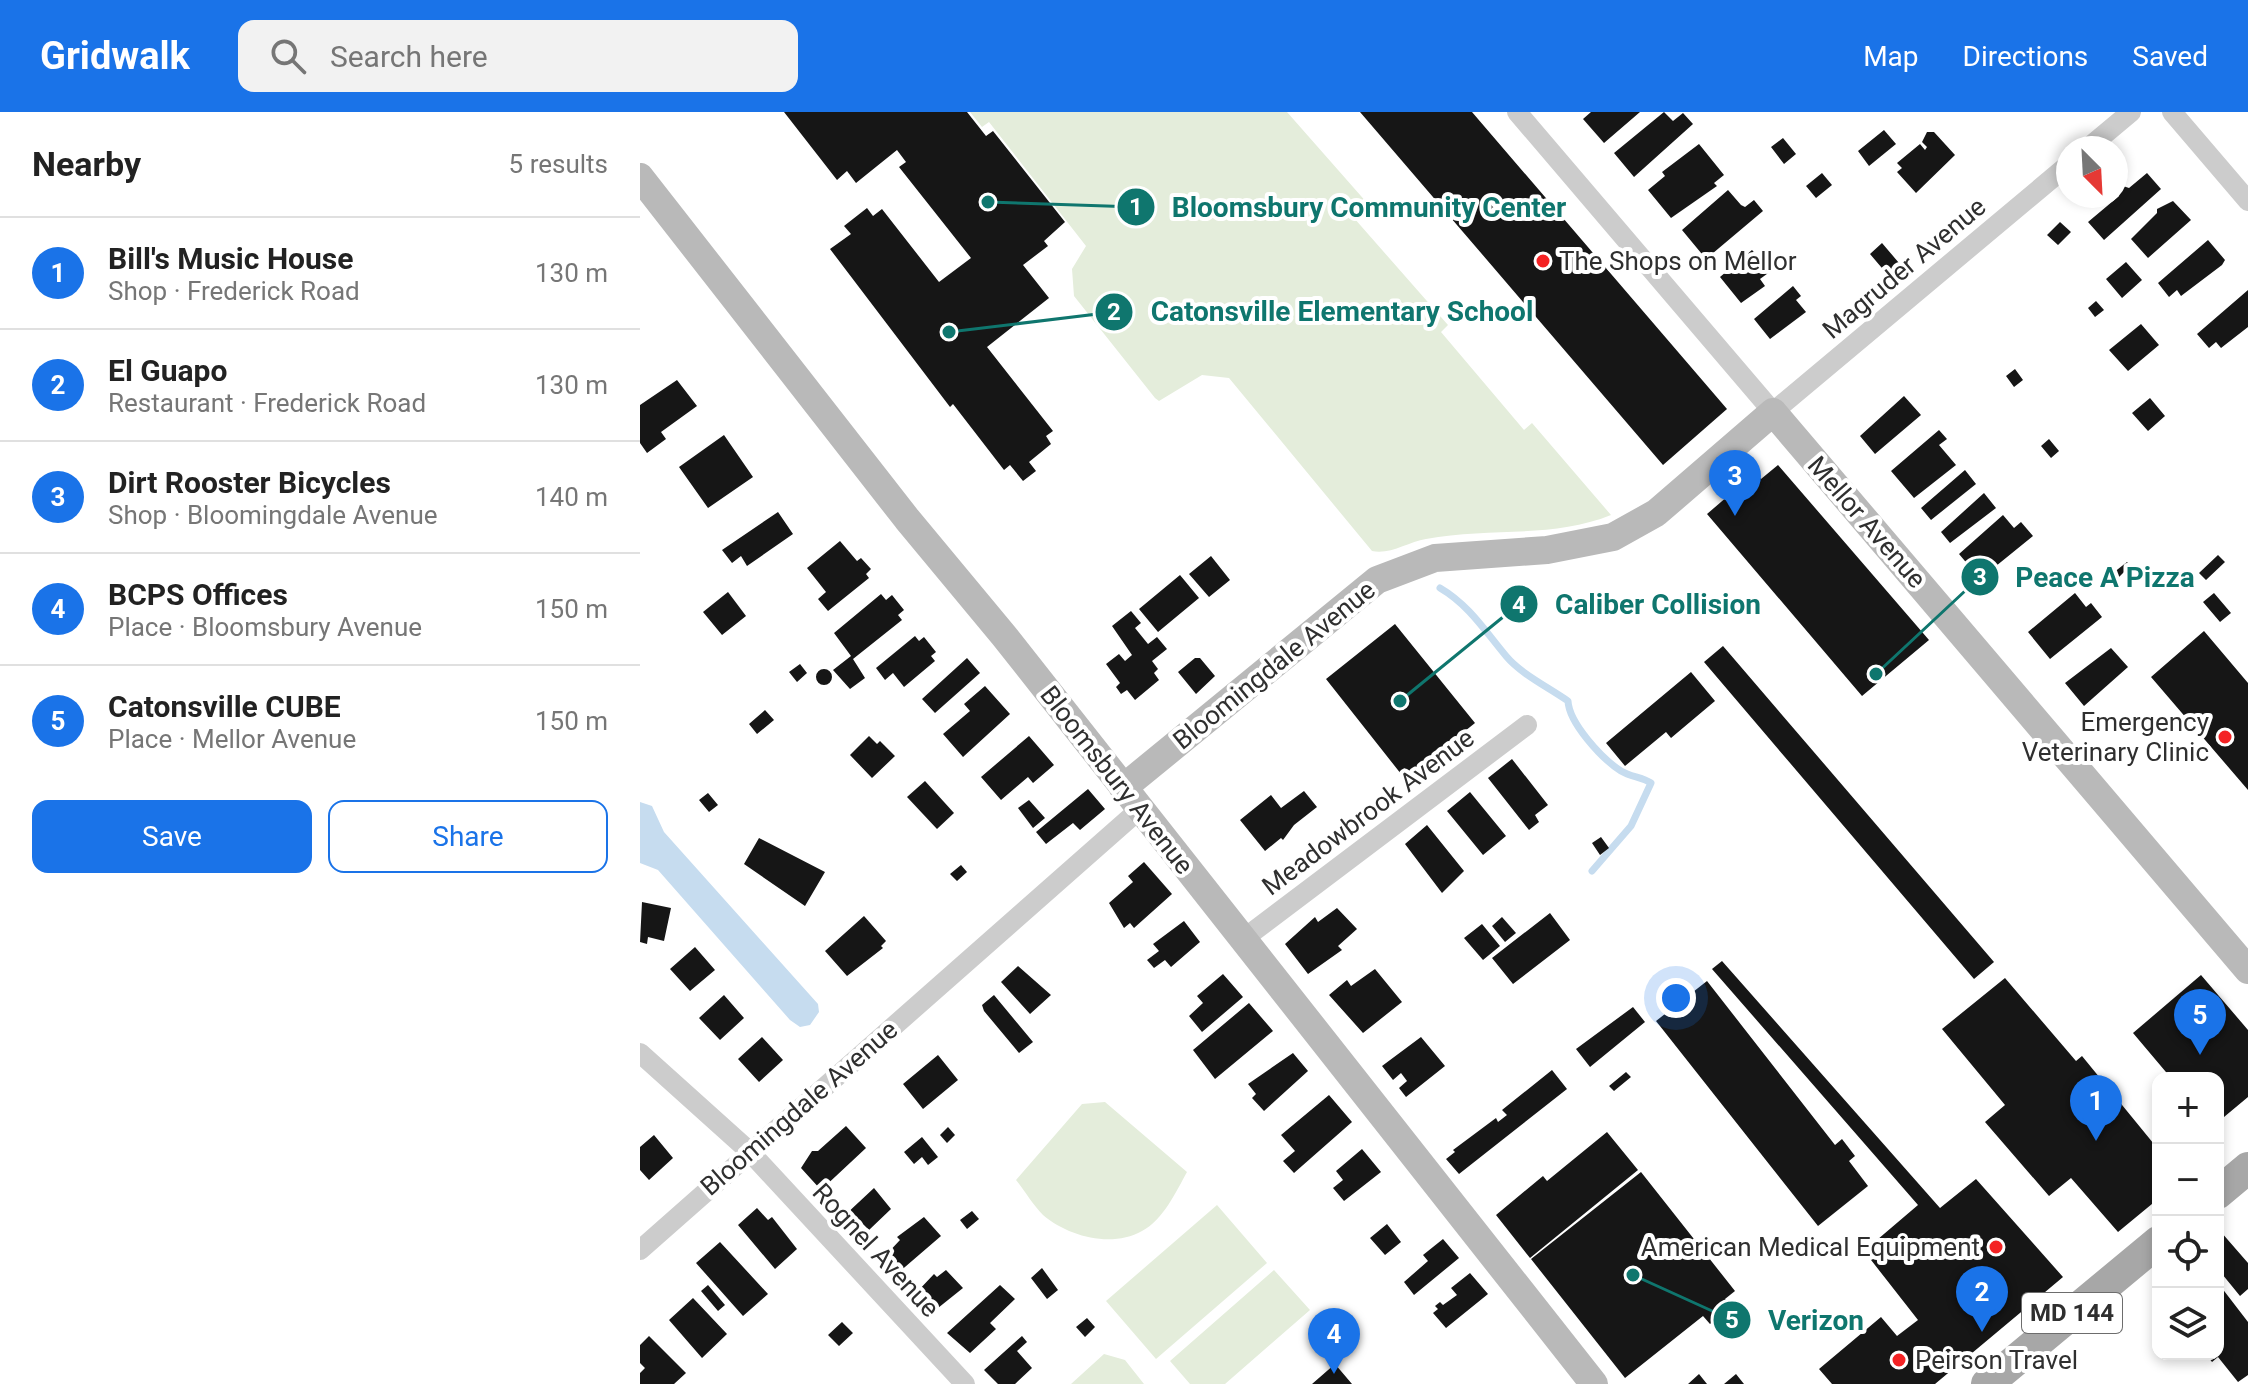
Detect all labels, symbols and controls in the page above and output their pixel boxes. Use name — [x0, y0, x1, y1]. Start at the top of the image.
search box — [238, 20, 798, 92]
text: Gridwalk — [40, 34, 190, 78]
icon: search — [266, 34, 310, 78]
text: Search here — [330, 39, 488, 74]
text: Map — [1863, 40, 1919, 73]
text: Directions — [1963, 40, 2088, 73]
text: Saved — [2132, 40, 2208, 73]
north arrow — [2056, 136, 2128, 208]
text: Nearby — [32, 144, 141, 184]
text: 5 results — [509, 149, 608, 179]
callout: Bloomsbury Community Center — [1116, 181, 1583, 233]
text: Bloomsbury Community Center — [1172, 191, 1566, 224]
street label: Magruder Avenue — [1816, 191, 1992, 345]
text: 1 — [1129, 193, 1143, 221]
text: Bill's Music House — [108, 241, 353, 276]
place label: The Shops on Mellor — [1559, 246, 1797, 276]
marker: The Shops on Mellor — [1534, 252, 1552, 270]
text: 1 — [51, 258, 65, 288]
text: 130 m — [535, 258, 608, 288]
text: Shop · Frederick Road — [108, 276, 360, 306]
callout: Catonsville Elementary School — [1094, 286, 1549, 338]
text: Catonsville Elementary School — [1151, 295, 1533, 328]
text: 2 — [1107, 298, 1121, 326]
text: El Guapo — [108, 353, 227, 388]
text: 2 — [51, 370, 65, 400]
text: 130 m — [535, 370, 608, 400]
text: Restaurant · Frederick Road — [108, 388, 426, 418]
pin: 3 — [1709, 450, 1761, 516]
street label: Mellor Avenue — [1802, 450, 1932, 594]
text: Dirt Rooster Bicycles — [108, 465, 391, 500]
text: 3 — [51, 482, 65, 512]
text: 140 m — [535, 482, 608, 512]
text: Shop · Bloomingdale Avenue — [108, 500, 438, 530]
callout: Peace A Pizza — [1960, 551, 2211, 603]
text: Peace A Pizza — [2015, 561, 2195, 594]
text: 3 — [1973, 563, 1987, 591]
street label: Bloomingdale Avenue — [1167, 574, 1381, 756]
text: BCPS Offices — [108, 577, 288, 612]
callout: Caliber Collision — [1499, 578, 1777, 630]
text: Caliber Collision — [1555, 588, 1761, 621]
text: 4 — [1512, 591, 1526, 619]
text: 4 — [51, 594, 65, 624]
text: 150 m — [535, 594, 608, 624]
text: Place · Bloomsbury Avenue — [108, 612, 422, 642]
street label: Bloomsbury Avenue — [1034, 680, 1200, 880]
text: Catonsville CUBE — [108, 689, 341, 724]
text: 5 — [51, 706, 65, 736]
text: 150 m — [535, 706, 608, 736]
place label: Emergency Veterinary Clinic — [2022, 707, 2209, 767]
street label: Meadowbrook Avenue — [1256, 723, 1480, 901]
text: Place · Mellor Avenue — [108, 724, 356, 754]
marker: Emergency Veterinary Clinic — [2216, 728, 2234, 746]
button: Save — [32, 800, 312, 873]
button: Share — [328, 800, 608, 873]
your location — [1656, 978, 1696, 1018]
pin: 5 — [2174, 989, 2226, 1055]
street label: Bloomingdale Avenue — [695, 1014, 903, 1202]
map controls — [2152, 1072, 2224, 1360]
button: + — [2152, 1072, 2224, 1144]
pin: 1 — [2070, 1075, 2122, 1141]
button: − — [2152, 1144, 2224, 1216]
street label: Rognel Avenue — [807, 1177, 945, 1323]
button: locate — [2152, 1216, 2224, 1288]
place label: American Medical Equipment — [1641, 1232, 1980, 1262]
marker: American Medical Equipment — [1987, 1238, 2005, 1256]
pin: 2 — [1956, 1266, 2008, 1332]
button: layers — [2152, 1288, 2224, 1360]
road number: MD 144 — [2022, 1293, 2122, 1333]
callout: Verizon — [1712, 1294, 1880, 1346]
text: Verizon — [1768, 1304, 1864, 1337]
text: 5 — [1725, 1306, 1739, 1334]
pin: 4 — [1308, 1308, 1360, 1374]
place label: Peirson Travel — [1915, 1345, 2078, 1375]
marker: Peirson Travel — [1890, 1351, 1908, 1369]

